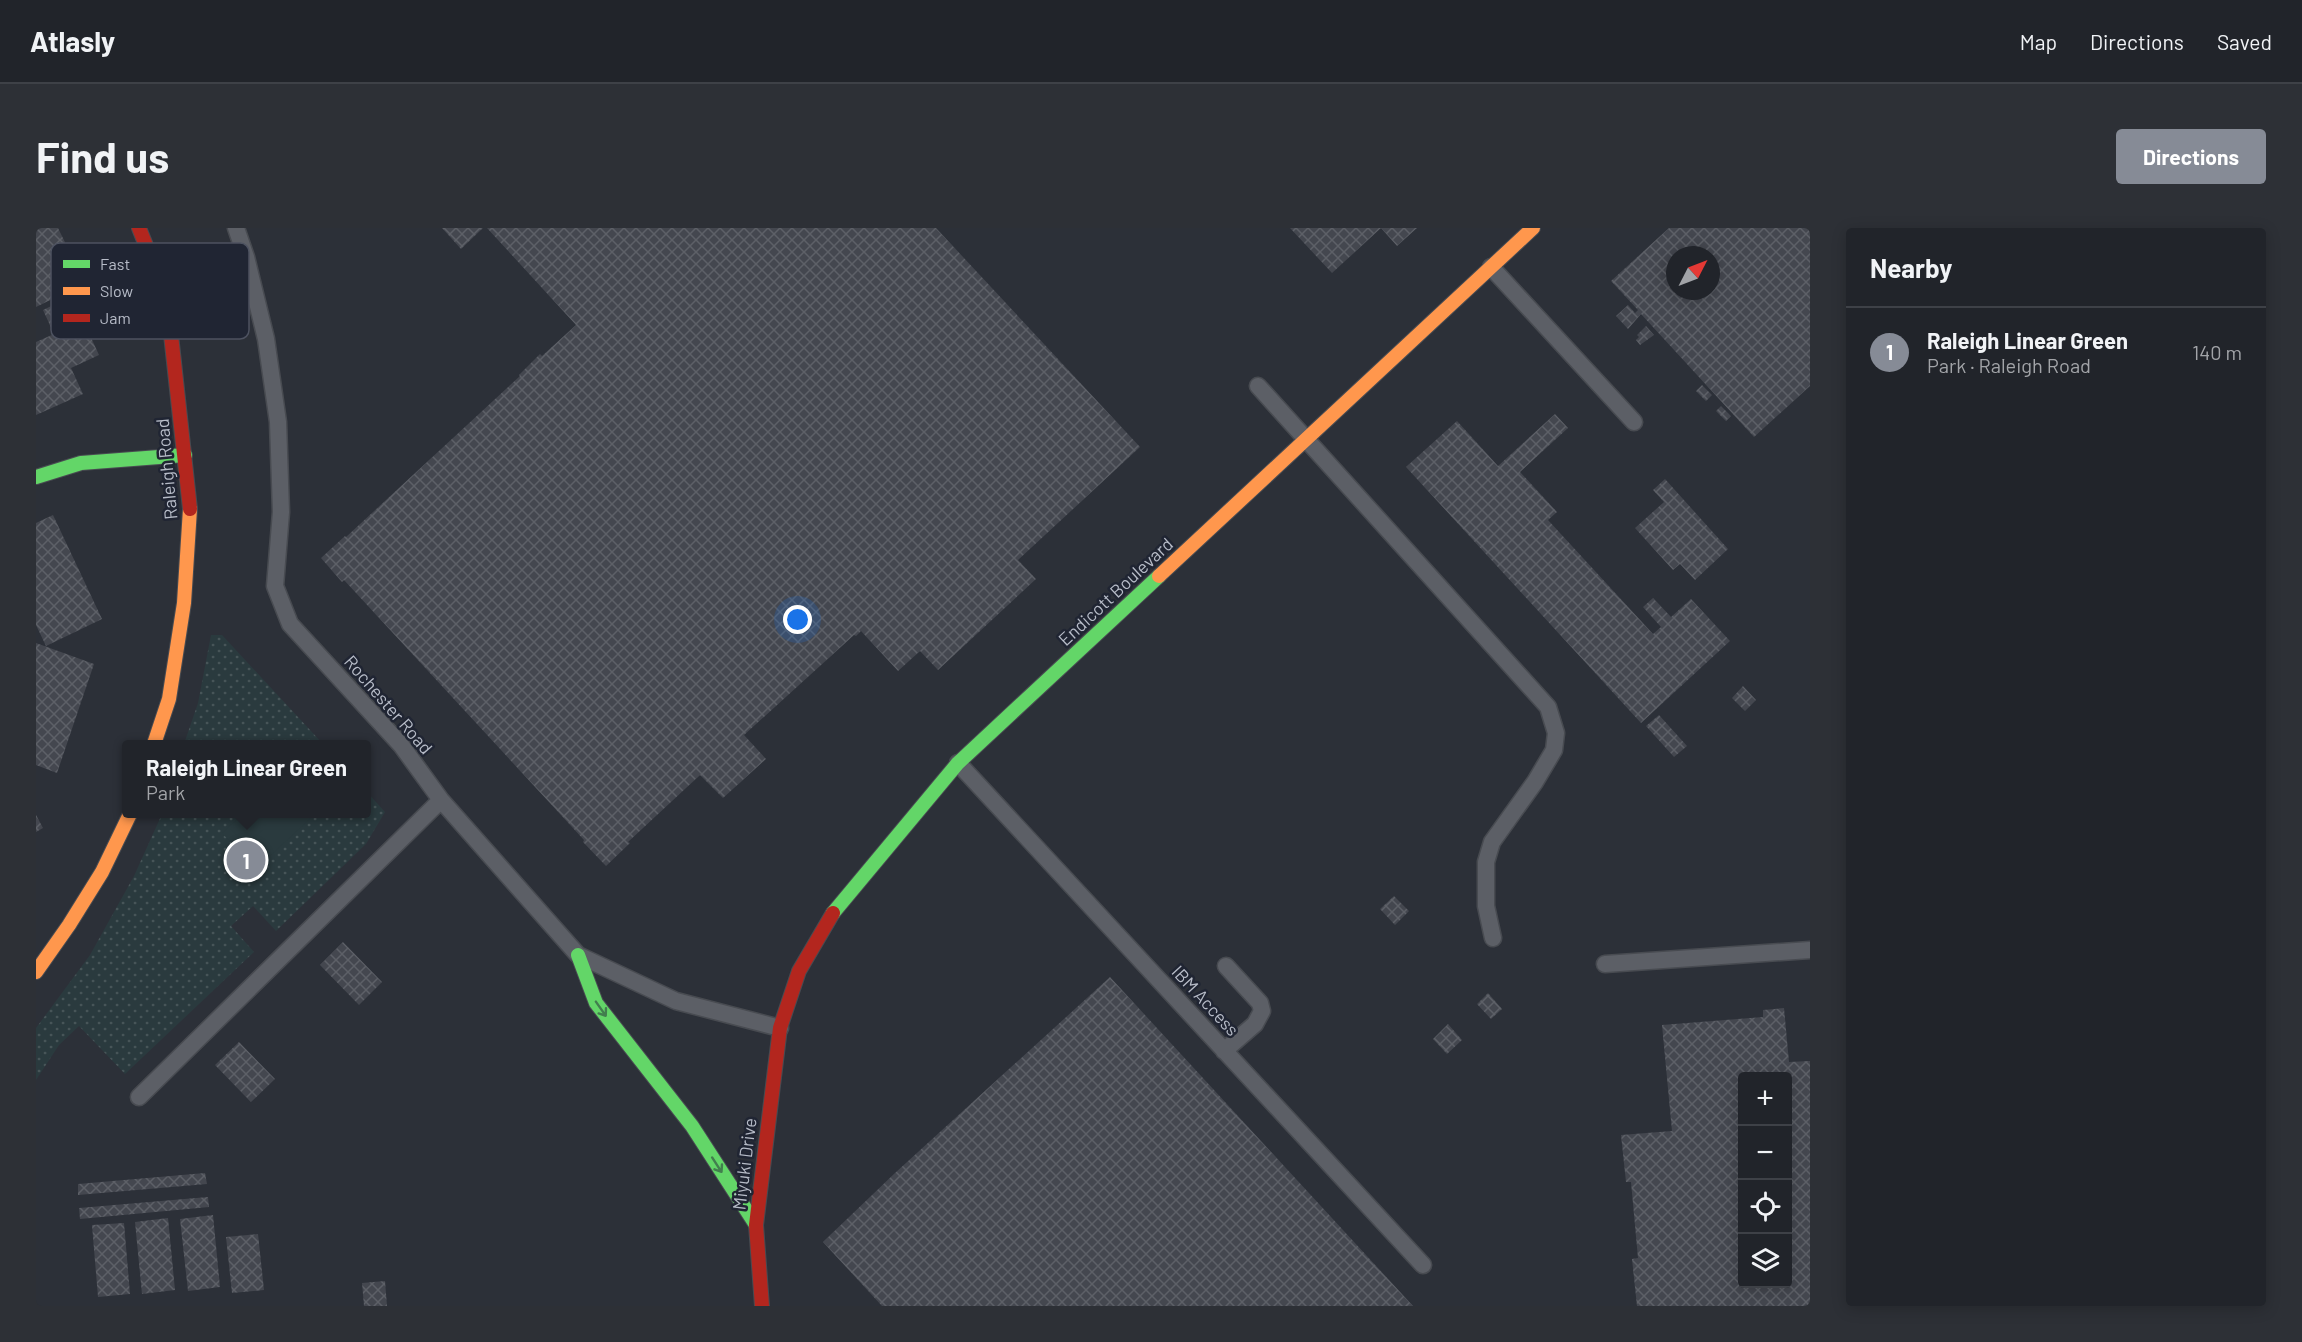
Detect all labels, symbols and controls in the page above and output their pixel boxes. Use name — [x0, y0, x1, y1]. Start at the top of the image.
text: Atlasly — [30, 24, 115, 58]
text: Map — [2020, 29, 2057, 54]
text: Directions — [2090, 29, 2184, 54]
text: Saved — [2217, 29, 2272, 54]
button: Directions — [2116, 129, 2266, 184]
text: Find us — [36, 131, 169, 181]
legend — [51, 243, 249, 339]
north arrow — [1666, 246, 1720, 300]
text: Nearby — [1870, 252, 1952, 283]
text: Fast — [100, 254, 130, 273]
text: Slow — [100, 281, 133, 300]
text: Jam — [100, 308, 131, 327]
text: Raleigh Linear Green — [1927, 327, 2128, 353]
text: 1 — [1886, 340, 1893, 364]
text: 140 m — [2192, 340, 2242, 364]
text: Park · Raleigh Road — [1927, 353, 2091, 377]
street label: Raleigh Road — [151, 418, 181, 520]
street label: Endicott Boulevard — [1053, 533, 1177, 650]
your location — [783, 605, 812, 634]
street label: Rochester Road — [340, 650, 438, 758]
popup — [122, 740, 371, 818]
text: Raleigh Linear Green — [146, 754, 347, 780]
text: Park — [146, 780, 185, 804]
pin: 1 — [226, 838, 266, 882]
street label: IBM Access — [1168, 961, 1244, 1040]
one-way arrow — [595, 1000, 607, 1016]
map controls — [1738, 1072, 1792, 1288]
button: + — [1738, 1072, 1792, 1126]
street label: Miyuki Drive — [727, 1117, 761, 1211]
button: − — [1738, 1126, 1792, 1180]
one-way arrow — [711, 1156, 723, 1173]
button: locate — [1738, 1180, 1792, 1234]
button: layers — [1738, 1234, 1792, 1288]

